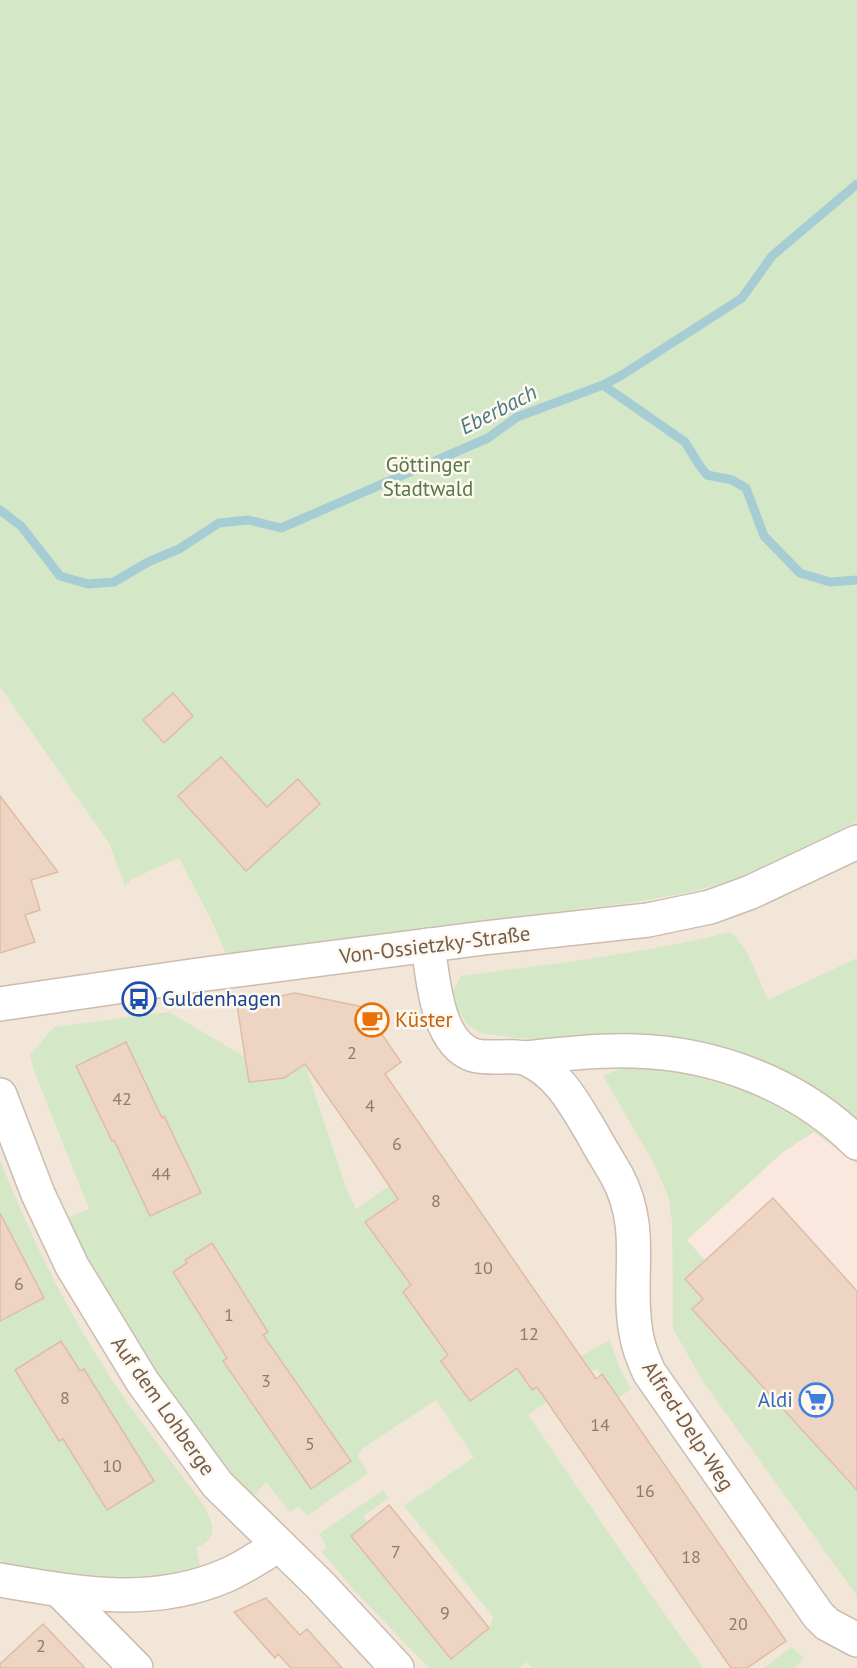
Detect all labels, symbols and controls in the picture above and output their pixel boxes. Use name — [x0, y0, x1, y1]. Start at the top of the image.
water label: Eberbach — [455, 378, 541, 440]
park label: Göttinger Stadtwald — [383, 451, 473, 502]
street label: Von-Ossietzky-Straße — [337, 919, 532, 970]
bus stop icon: Guldenhagen — [121, 981, 157, 1017]
place label: Guldenhagen — [162, 985, 281, 1012]
cafe icon: Küster — [354, 1002, 390, 1038]
place label: Küster — [395, 1006, 453, 1033]
house number: 2 — [347, 1041, 357, 1064]
house number: 42 — [112, 1087, 132, 1110]
house number: 4 — [365, 1094, 375, 1117]
house number: 6 — [392, 1132, 402, 1155]
house number: 44 — [151, 1162, 171, 1185]
house number: 8 — [431, 1189, 441, 1212]
house number: 10 — [473, 1256, 493, 1279]
house number: 6 — [14, 1272, 24, 1295]
house number: 1 — [224, 1303, 234, 1326]
house number: 12 — [519, 1322, 539, 1345]
street label: Auf dem Lohberge — [105, 1331, 222, 1481]
street label: Alfred-Delp-Weg — [636, 1356, 740, 1496]
house number: 3 — [261, 1369, 271, 1392]
supermarket icon: Aldi — [798, 1382, 834, 1418]
house number: 8 — [60, 1386, 70, 1409]
place label: Aldi — [758, 1386, 793, 1413]
house number: 14 — [590, 1413, 610, 1436]
house number: 5 — [305, 1432, 315, 1455]
house number: 10 — [102, 1454, 122, 1477]
house number: 16 — [635, 1479, 655, 1502]
house number: 7 — [391, 1540, 401, 1563]
house number: 18 — [681, 1545, 701, 1568]
house number: 9 — [440, 1601, 450, 1624]
house number: 20 — [728, 1612, 748, 1635]
house number: 2 — [36, 1634, 46, 1657]

